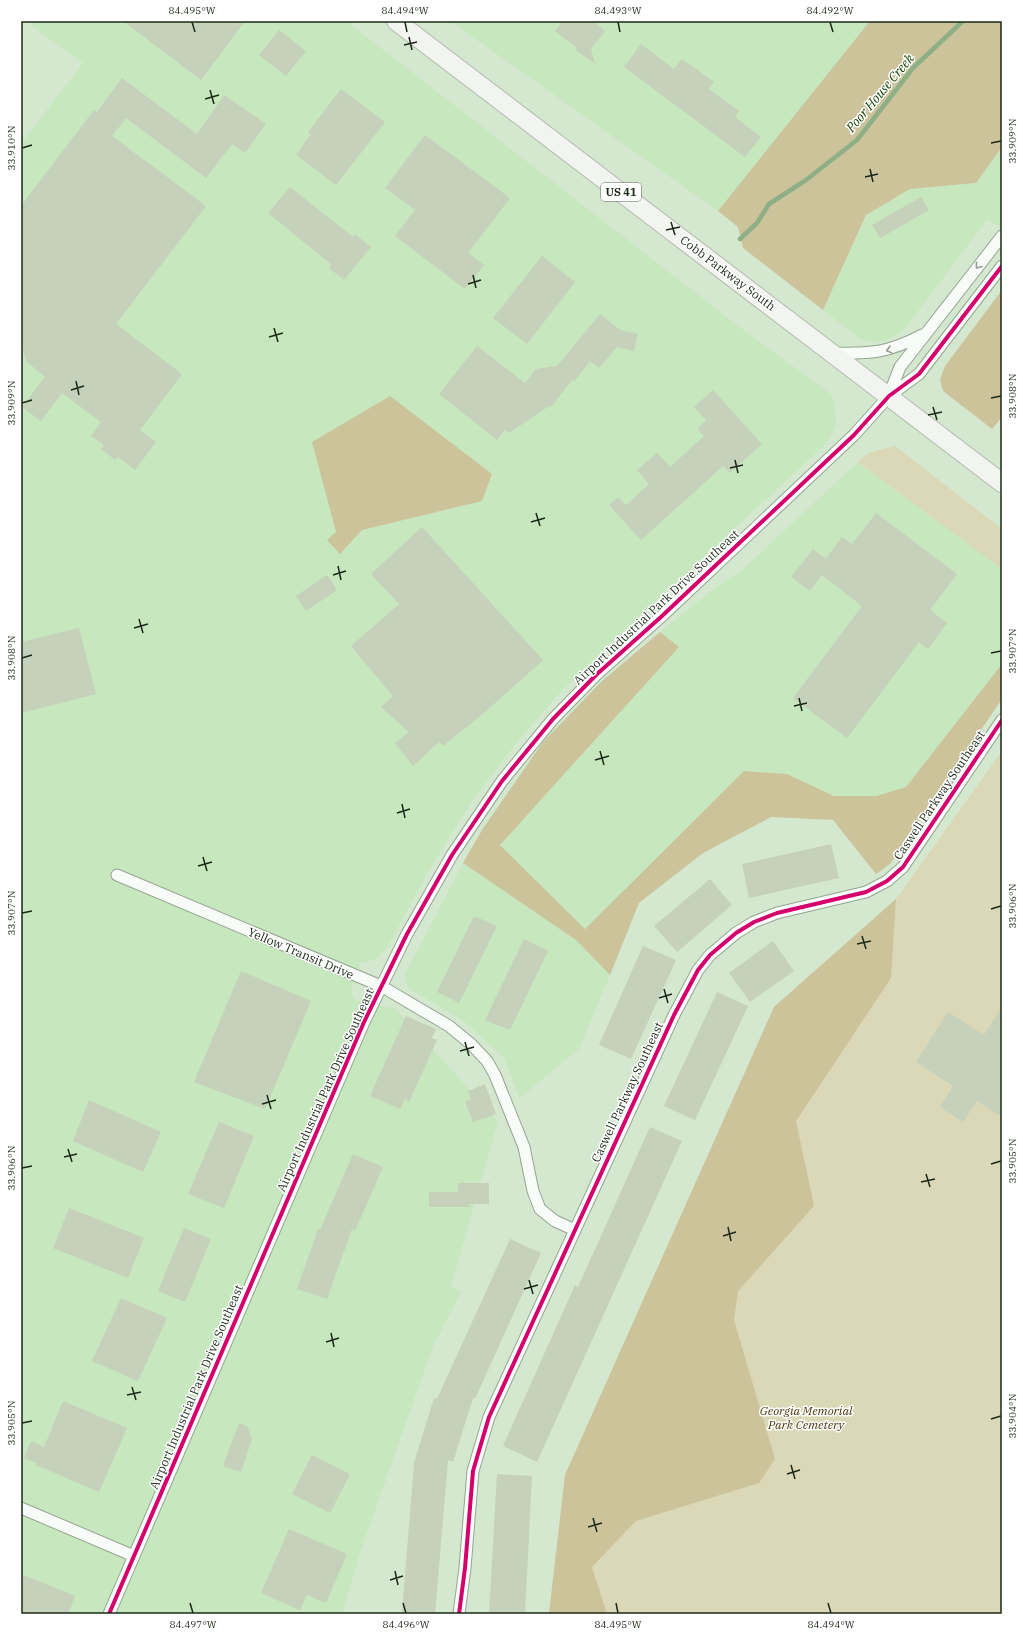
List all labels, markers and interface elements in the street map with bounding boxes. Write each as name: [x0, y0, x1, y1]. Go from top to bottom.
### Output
text: 84.495°W: [168, 4, 216, 17]
text: 84.494°W: [381, 4, 429, 17]
text: 84.493°W: [594, 4, 642, 17]
text: 84.492°W: [806, 4, 854, 17]
water label: Poor House Creek: [842, 50, 918, 136]
text: 33.909°N: [1006, 118, 1019, 164]
text: 33.910°N: [5, 125, 18, 171]
road number: US 41: [601, 183, 641, 201]
street label: Cobb Parkway South: [677, 232, 779, 314]
one-way arrow: [975, 261, 982, 268]
one-way arrow: [886, 345, 893, 354]
text: 33.908°N: [1006, 373, 1019, 419]
text: 33.909°N: [5, 380, 18, 426]
street label: Airport Industrial Park Drive Southeast: [570, 526, 742, 688]
text: 33.907°N: [1006, 628, 1019, 674]
text: 33.908°N: [5, 635, 18, 681]
street label: Caswell Parkway Southeast: [890, 727, 988, 863]
text: 33.906°N: [1006, 883, 1019, 929]
text: 33.907°N: [5, 890, 18, 936]
street label: Yellow Transit Drive: [246, 924, 356, 982]
street label: Airport Industrial Park Drive Southeast: [273, 986, 377, 1194]
street label: Caswell Parkway Southeast: [588, 1020, 666, 1164]
text: 33.905°N: [1006, 1138, 1019, 1184]
text: 33.906°N: [5, 1145, 18, 1191]
street label: Airport Industrial Park Drive Southeast: [146, 1282, 246, 1492]
text: 33.904°N: [1006, 1393, 1019, 1439]
text: 33.905°N: [5, 1400, 18, 1446]
park label: Georgia Memorial Park Cemetery: [760, 1403, 853, 1432]
text: 84.497°W: [169, 1618, 217, 1631]
text: 84.496°W: [382, 1618, 430, 1631]
text: 84.495°W: [594, 1618, 642, 1631]
text: 84.494°W: [807, 1618, 855, 1631]

